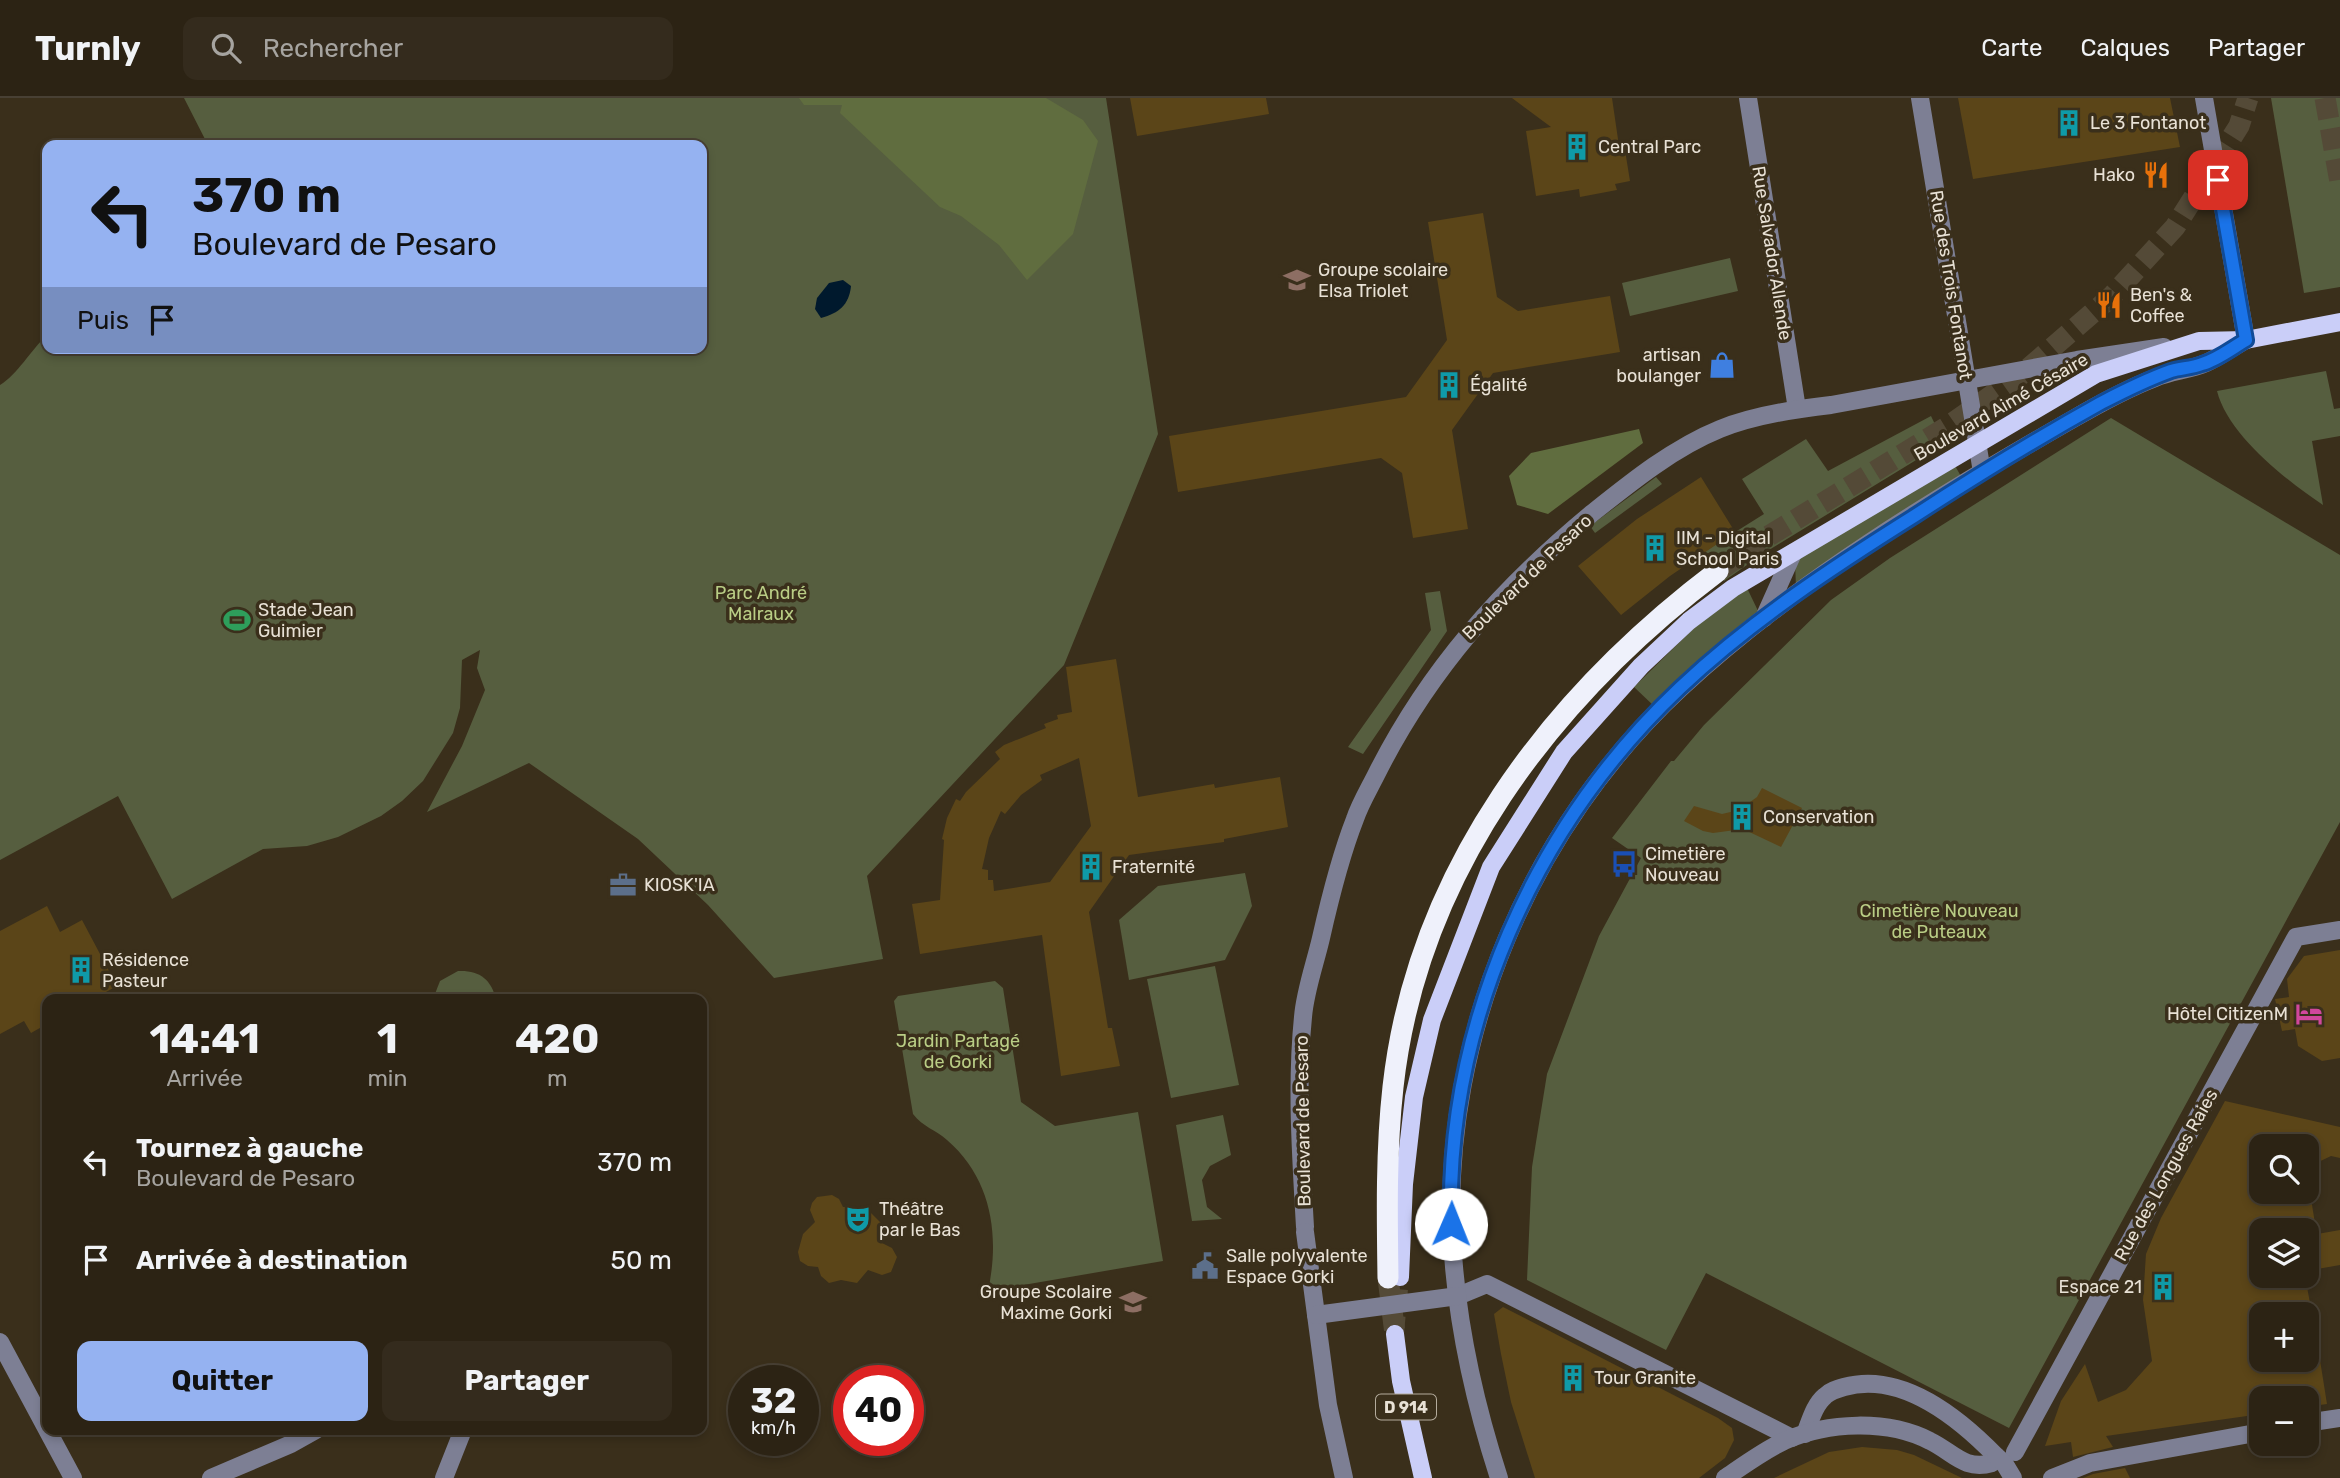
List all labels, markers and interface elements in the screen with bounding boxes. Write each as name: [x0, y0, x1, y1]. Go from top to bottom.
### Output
search box: [183, 17, 673, 80]
text: Turnly: [35, 29, 141, 68]
icon: search: [207, 29, 245, 67]
text: Rechercher: [263, 33, 403, 64]
text: Carte: [1981, 34, 2042, 62]
text: Calques: [2080, 34, 2170, 62]
text: Partager: [2208, 34, 2305, 62]
building icon: Le 3 Fontanot: [2054, 108, 2084, 138]
place label: Le 3 Fontanot: [2090, 112, 2206, 134]
building icon: Central Parc: [1562, 132, 1592, 162]
place label: Central Parc: [1598, 136, 1701, 158]
pin: [2188, 150, 2248, 210]
restaurant icon: Hako: [2141, 160, 2171, 190]
icon: arrive: [2199, 161, 2237, 199]
street label: Rue Salvador Allende: [1747, 164, 1797, 342]
place label: Hako: [2093, 164, 2135, 186]
text: 370 m: [192, 166, 341, 224]
icon: left: [77, 168, 168, 259]
street label: Rue des Trois Fontanot: [1925, 189, 1977, 381]
text: Boulevard de Pesaro: [192, 225, 497, 263]
place label: Groupe scolaire Elsa Triolet: [1318, 259, 1448, 302]
school or university icon: Groupe scolaire Elsa Triolet: [1282, 265, 1312, 295]
place label: Ben's & Coffee: [2130, 284, 2193, 327]
restaurant icon: Ben's & Coffee: [2094, 290, 2124, 320]
icon: arrive: [143, 301, 181, 339]
text: Puis: [77, 305, 129, 336]
place label: artisan boulanger: [1616, 344, 1701, 387]
street label: Boulevard Aimé Césaire: [1910, 348, 2092, 466]
shop icon: artisan boulanger: [1707, 350, 1737, 380]
building icon: Égalité: [1434, 370, 1464, 400]
place label: Égalité: [1470, 374, 1527, 396]
street label: Boulevard de Pesaro: [1458, 510, 1596, 644]
place label: IIM - Digital School Paris: [1676, 527, 1779, 570]
building icon: IIM - Digital School Paris: [1640, 533, 1670, 563]
park label: Parc André Malraux: [715, 582, 807, 625]
place label: Stade Jean Guimier: [258, 599, 354, 642]
sports icon: Stade Jean Guimier: [222, 605, 252, 635]
building icon: Conservation: [1727, 802, 1757, 832]
place label: Conservation: [1763, 806, 1874, 828]
place label: Cimetière Nouveau: [1645, 843, 1726, 886]
bus stop icon: Cimetière Nouveau: [1609, 849, 1639, 879]
building icon: Fraternité: [1076, 852, 1106, 882]
place label: Fraternité: [1112, 856, 1195, 878]
office icon: KIOSK'IA: [608, 870, 638, 900]
place label: KIOSK'IA: [644, 874, 715, 896]
park label: Cimetière Nouveau de Puteaux: [1859, 900, 2019, 943]
place label: Résidence Pasteur: [102, 949, 189, 992]
building icon: Résidence Pasteur: [66, 955, 96, 985]
hotel icon: Hôtel CitizenM: [2294, 999, 2324, 1029]
place label: Hôtel CitizenM: [2167, 1003, 2288, 1025]
text: 14:41: [150, 1014, 260, 1064]
text: 1: [377, 1014, 398, 1064]
text: 420: [515, 1014, 599, 1064]
park label: Jardin Partagé de Gorki: [896, 1030, 1020, 1073]
street label: Boulevard de Pesaro: [1291, 1035, 1315, 1207]
text: Arrivée: [166, 1064, 243, 1092]
text: min: [367, 1064, 407, 1092]
text: m: [547, 1064, 567, 1092]
street label: Rue des Longues Raies: [2110, 1085, 2222, 1265]
text: Tournez à gauche: [136, 1133, 364, 1164]
map controls: [2249, 1134, 2319, 1456]
button: search: [2249, 1134, 2319, 1204]
icon: left: [77, 1143, 115, 1181]
text: 370 m: [597, 1147, 672, 1178]
text: Boulevard de Pesaro: [136, 1164, 355, 1192]
position arrow: [1414, 1187, 1488, 1261]
place label: Théâtre par le Bas: [879, 1198, 961, 1241]
theatre icon: Théâtre par le Bas: [843, 1204, 873, 1234]
button: layers: [2249, 1218, 2319, 1288]
icon: arrive: [77, 1241, 115, 1279]
text: Arrivée à destination: [136, 1245, 408, 1276]
text: 50 m: [611, 1245, 672, 1276]
place label: Salle polyvalente Espace Gorki: [1226, 1245, 1368, 1288]
public building icon: Salle polyvalente Espace Gorki: [1190, 1251, 1220, 1281]
building icon: Espace 21: [2148, 1272, 2178, 1302]
place label: Espace 21: [2059, 1276, 2142, 1298]
place label: Groupe Scolaire Maxime Gorki: [980, 1281, 1112, 1324]
school or university icon: Groupe Scolaire Maxime Gorki: [1118, 1287, 1148, 1317]
button: +: [2249, 1302, 2319, 1372]
button: Quitter: [77, 1341, 368, 1421]
button: Partager: [382, 1341, 672, 1421]
building icon: Tour Granite: [1558, 1363, 1588, 1393]
speed limit sign: 40: [833, 1365, 924, 1456]
place label: Tour Granite: [1594, 1367, 1696, 1389]
text: 32: [751, 1380, 796, 1422]
button: −: [2249, 1386, 2319, 1456]
road number: D 914: [1376, 1394, 1436, 1420]
text: km/h: [751, 1417, 796, 1439]

